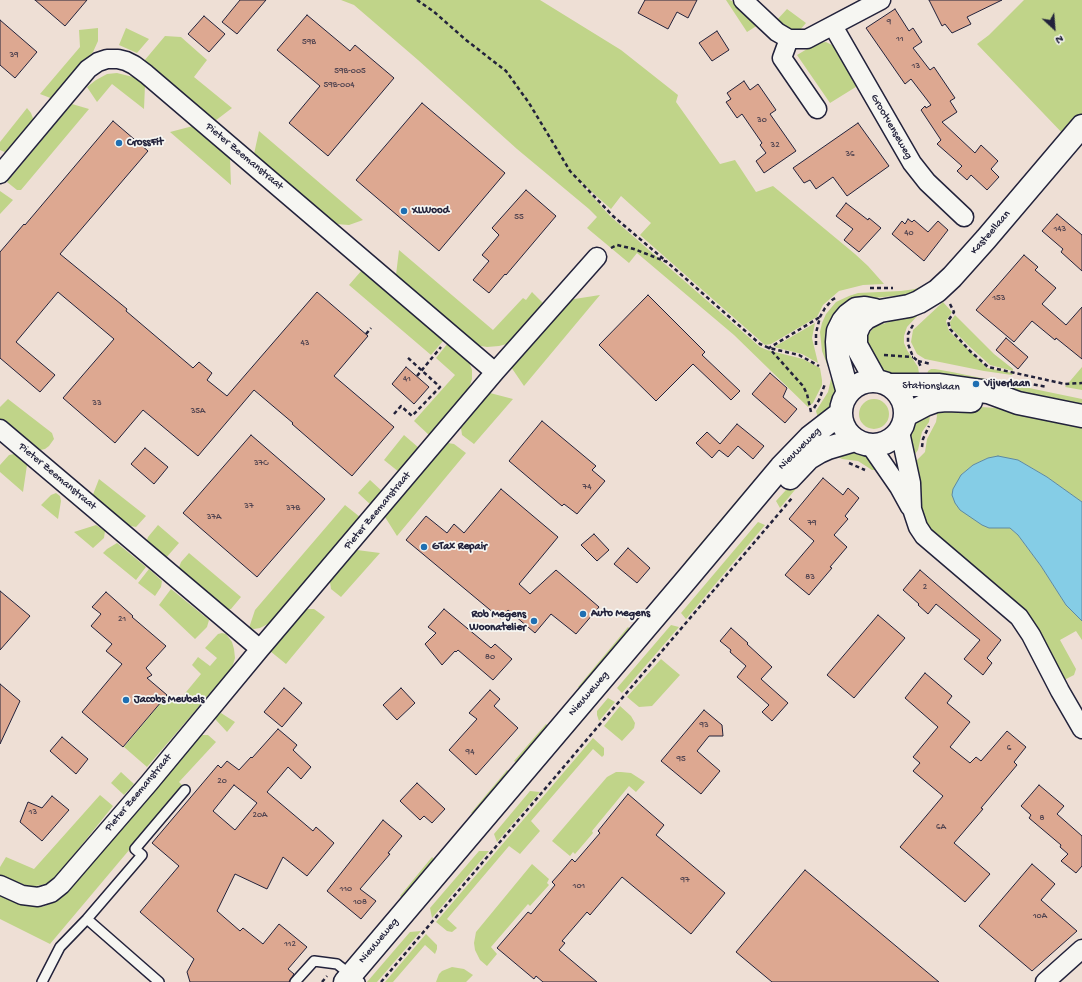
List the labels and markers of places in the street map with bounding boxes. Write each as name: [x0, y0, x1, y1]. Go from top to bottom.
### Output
place label: CrossFit: [127, 136, 163, 150]
marker: CrossFit: [114, 138, 124, 148]
place label: XLWood: [412, 204, 449, 218]
marker: XLWood: [399, 206, 409, 216]
place label: Vijverlaan: [984, 377, 1030, 391]
marker: Vijverlaan: [971, 379, 981, 389]
place label: GTax Repair: [432, 540, 487, 554]
marker: GTax Repair: [419, 542, 429, 552]
place label: Auto Megens: [591, 607, 650, 621]
place label: Rob Megens Woonatelier: [469, 608, 526, 634]
marker: Auto Megens: [578, 609, 588, 619]
marker: Rob Megens Woonatelier: [529, 616, 539, 626]
place label: Jacobs Meubels: [134, 693, 204, 707]
marker: Jacobs Meubels: [121, 695, 131, 705]

